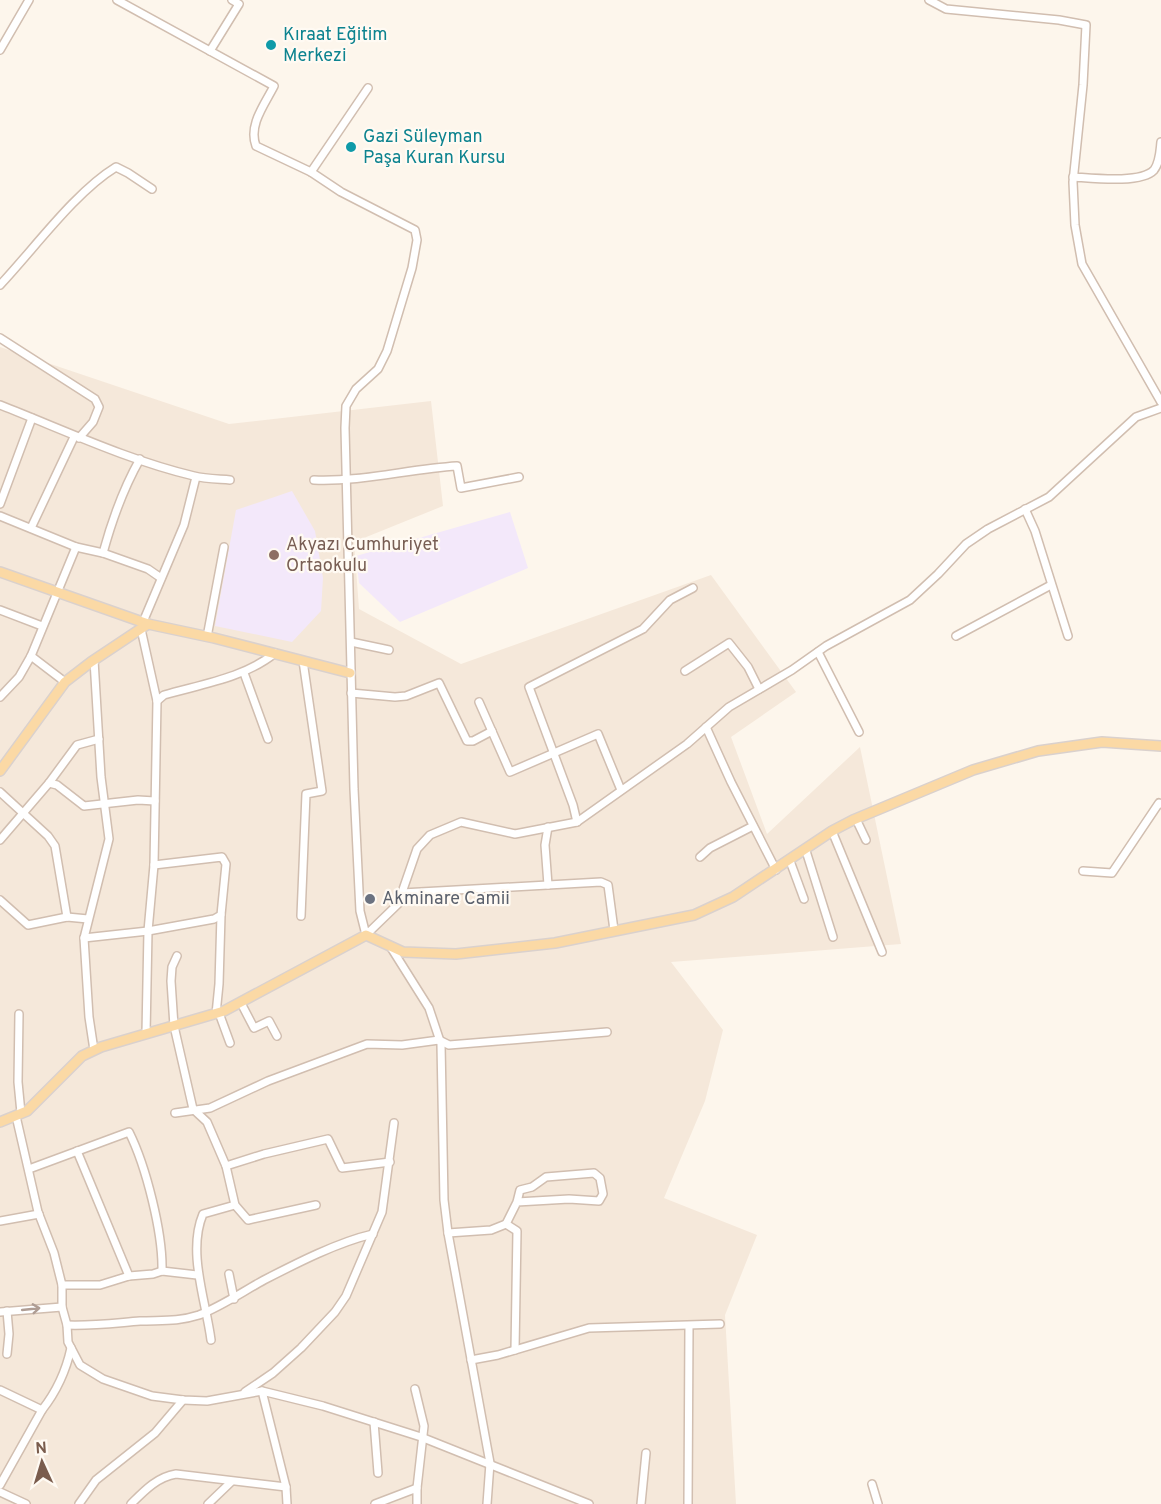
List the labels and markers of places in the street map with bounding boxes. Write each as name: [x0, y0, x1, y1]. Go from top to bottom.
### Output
place label: Kıraat Eğitim Merkezi: [283, 24, 388, 68]
marker: Kıraat Eğitim Merkezi: [264, 38, 278, 52]
place label: Gazi Süleyman Paşa Kuran Kursu: [363, 126, 505, 170]
marker: Gazi Süleyman Paşa Kuran Kursu: [344, 140, 358, 154]
place label: Akyazı Cumhuriyet Ortaokulu: [286, 534, 439, 578]
marker: Akyazı Cumhuriyet Ortaokulu: [267, 548, 281, 562]
place label: Akminare Camii: [382, 888, 510, 911]
marker: Akminare Camii: [363, 892, 377, 906]

